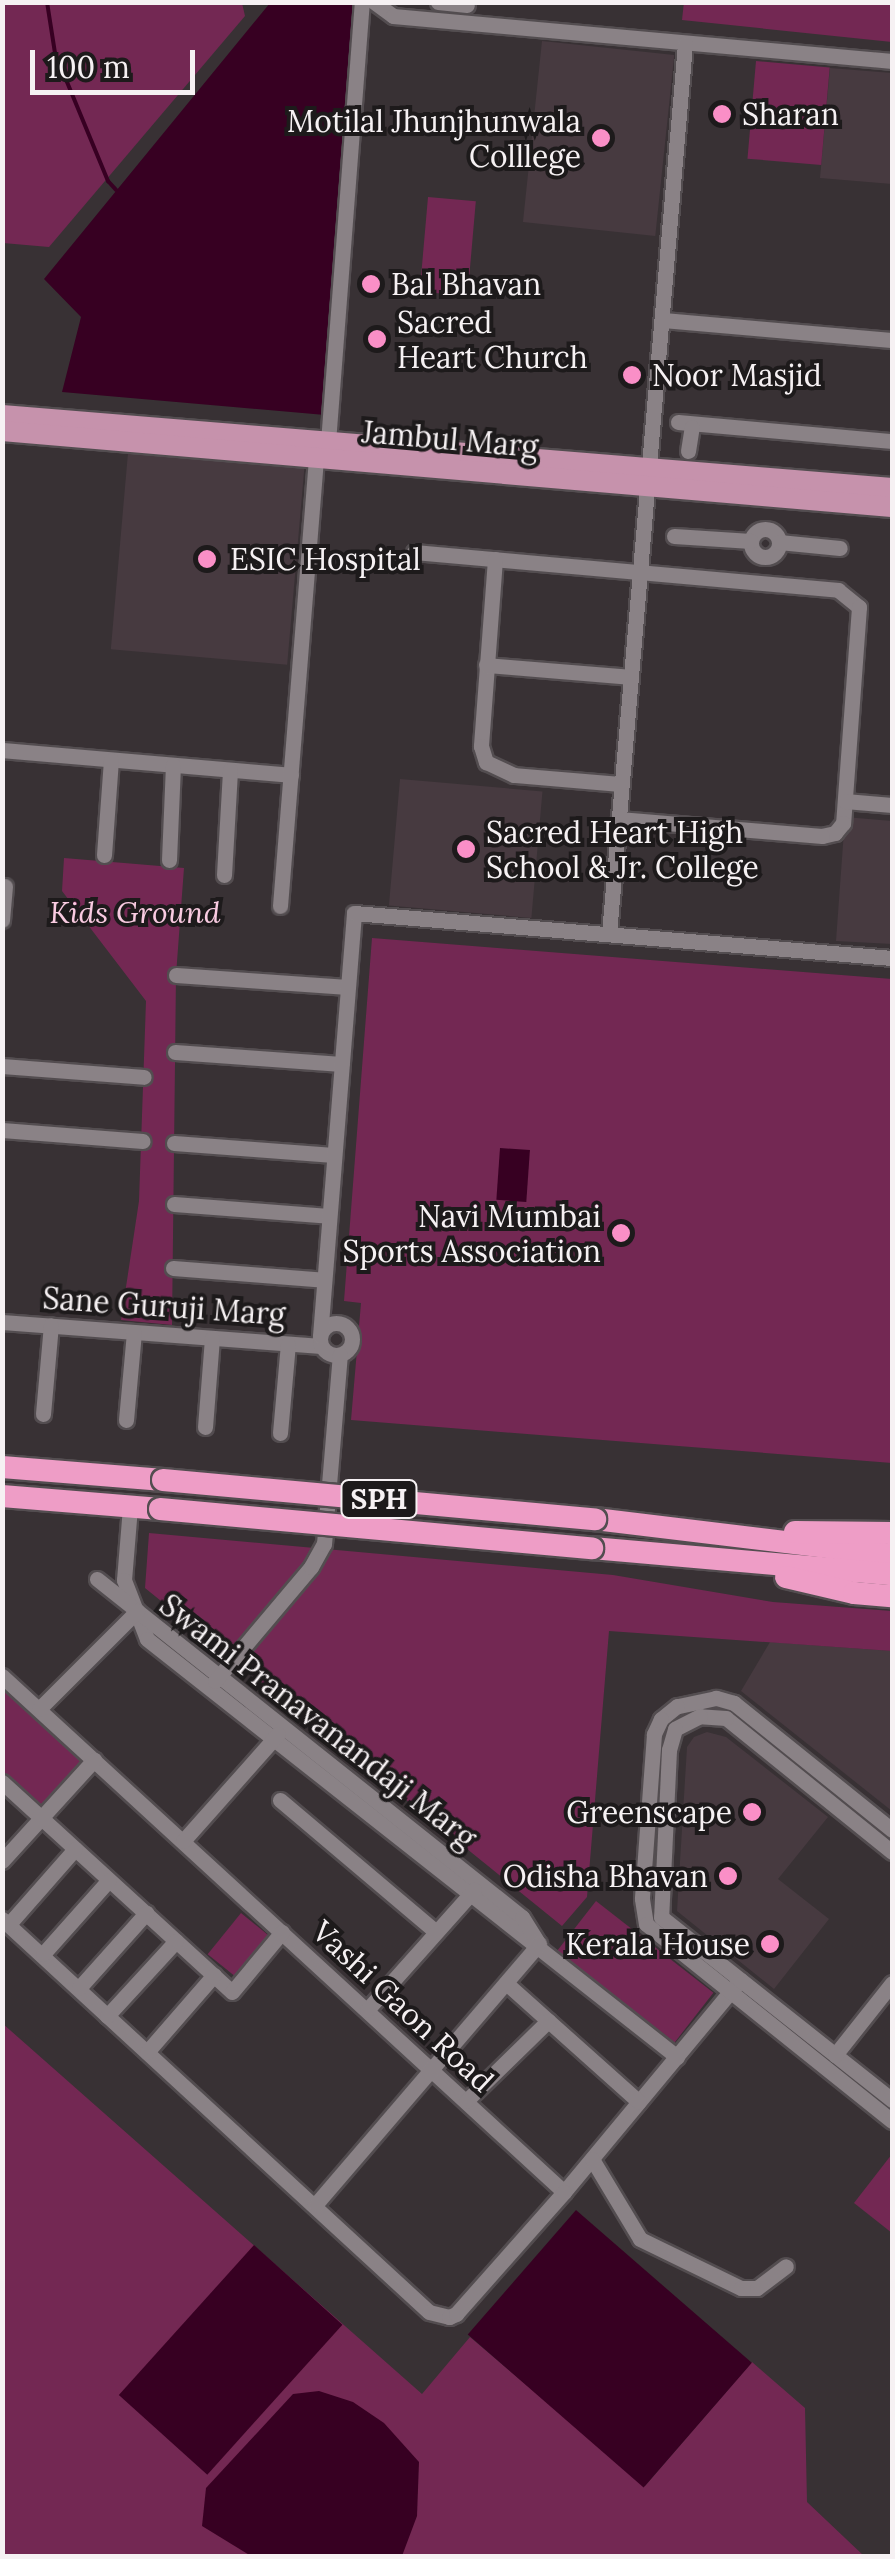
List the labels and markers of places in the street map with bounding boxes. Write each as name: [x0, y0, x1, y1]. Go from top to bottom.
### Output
place label: Sharan: [742, 96, 839, 132]
place label: Motilal Jhunjhunwala Colllege: [287, 103, 581, 174]
marker: Sharan: [711, 103, 733, 125]
marker: Motilal Jhunjhunwala Colllege: [590, 127, 612, 149]
place label: Bal Bhavan: [391, 266, 541, 302]
marker: Bal Bhavan: [360, 273, 382, 295]
place label: Sacred Heart Church: [397, 304, 588, 374]
marker: Sacred Heart Church: [366, 328, 388, 350]
place label: Noor Masjid: [652, 357, 822, 393]
marker: Noor Masjid: [621, 364, 643, 386]
place label: ESIC Hospital: [230, 541, 421, 577]
marker: ESIC Hospital: [194, 546, 220, 572]
place label: Sacred Heart High School & Jr. College: [486, 814, 759, 884]
marker: Sacred Heart High School & Jr. College: [455, 838, 477, 860]
place label: Navi Mumbai Sports Association: [343, 1198, 601, 1268]
marker: Navi Mumbai Sports Association: [610, 1222, 632, 1244]
place label: Greenscape: [566, 1794, 732, 1830]
marker: Greenscape: [741, 1801, 763, 1823]
place label: Odisha Bhavan: [503, 1858, 708, 1894]
marker: Odisha Bhavan: [717, 1865, 739, 1887]
place label: Kerala House: [566, 1926, 750, 1962]
marker: Kerala House: [759, 1933, 781, 1955]

